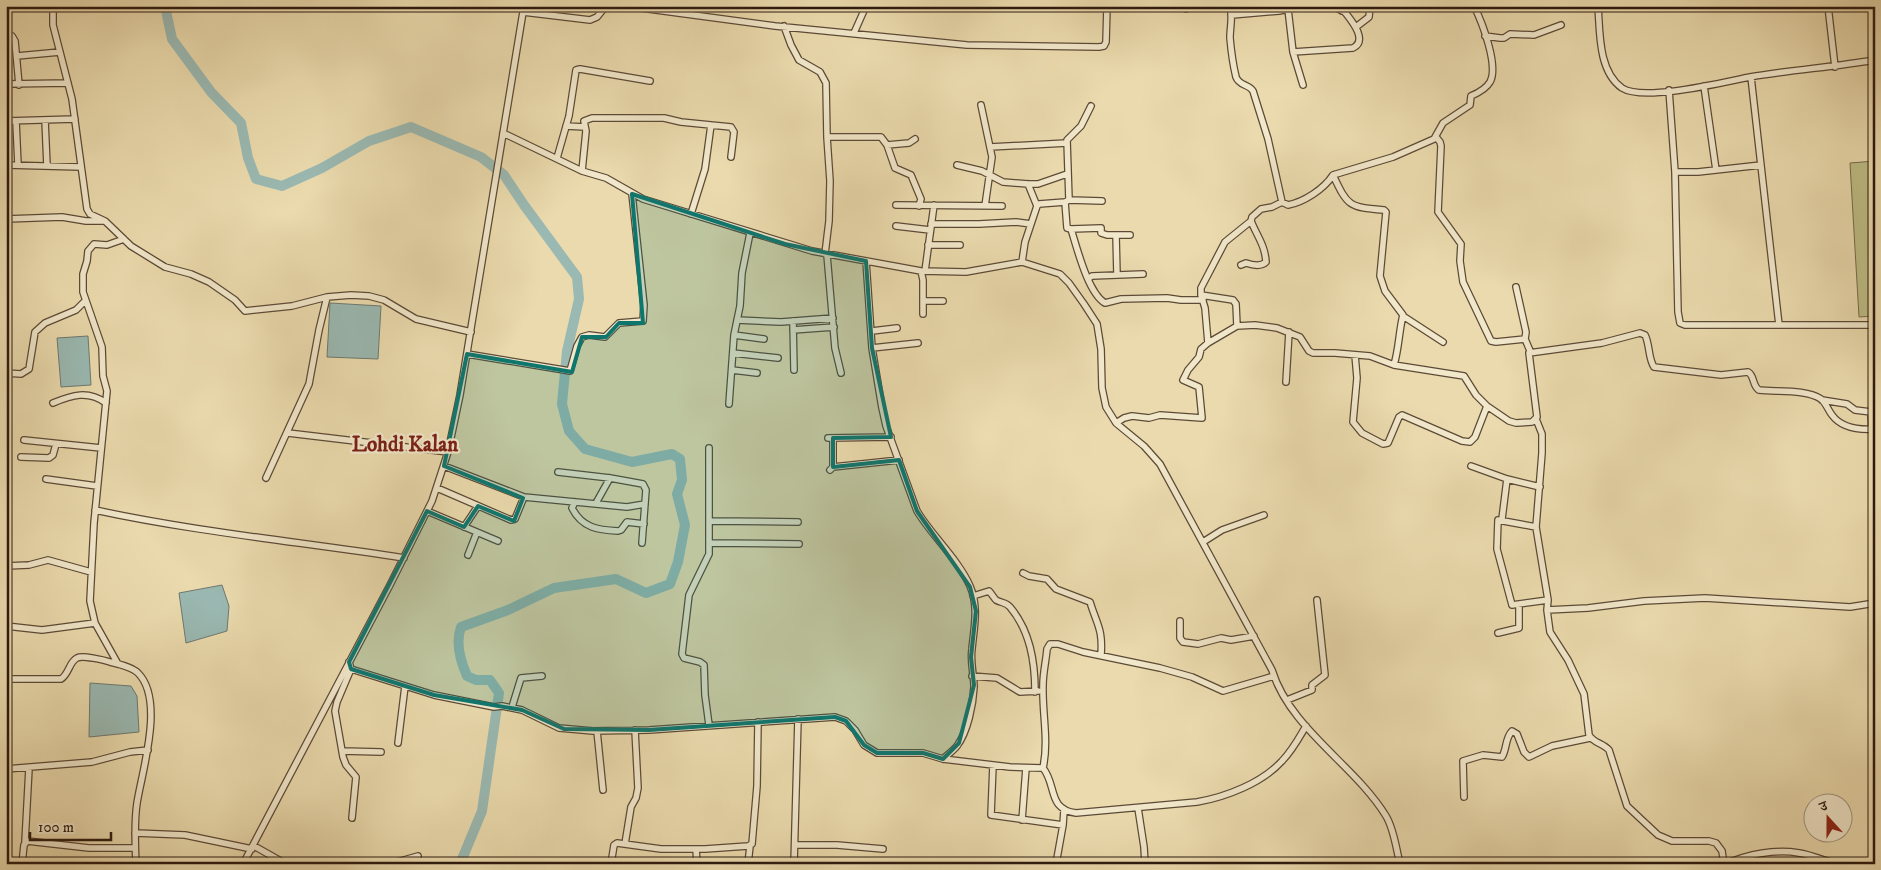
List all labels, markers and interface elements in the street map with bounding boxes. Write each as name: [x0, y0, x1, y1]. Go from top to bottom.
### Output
district label: Lohdi Kalan: [352, 432, 459, 458]
north arrow: [1804, 792, 1854, 842]
text: उ: [1816, 797, 1831, 817]
scale bar: [30, 810, 111, 842]
text: 100 m: [38, 818, 74, 837]

